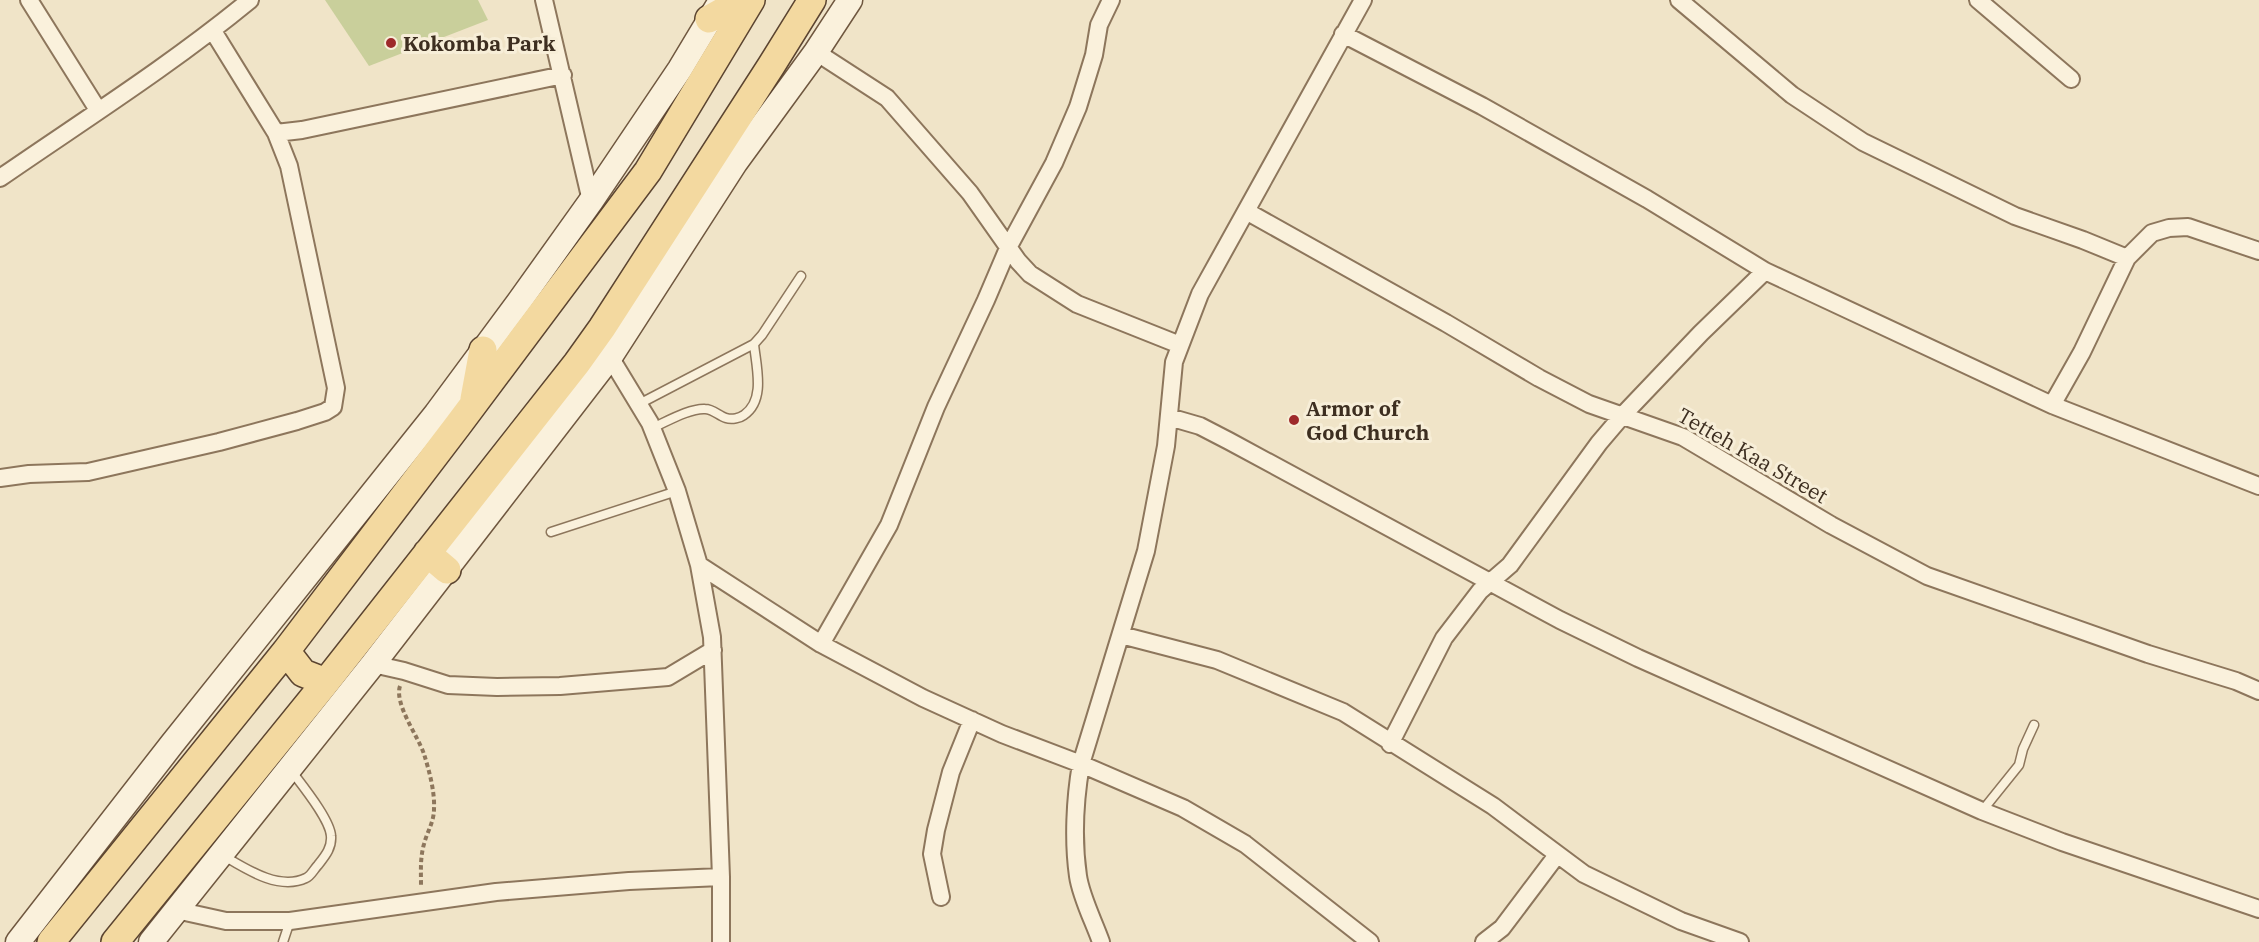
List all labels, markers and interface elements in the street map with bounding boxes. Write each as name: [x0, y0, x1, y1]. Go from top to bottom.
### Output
place label: Kokomba Park: [403, 29, 556, 57]
marker: Kokomba Park: [384, 36, 398, 50]
place label: Armor of God Church: [1306, 394, 1430, 446]
street label: Tetteh Kaa Street: [1673, 401, 1833, 509]
marker: Armor of God Church: [1287, 413, 1301, 427]

